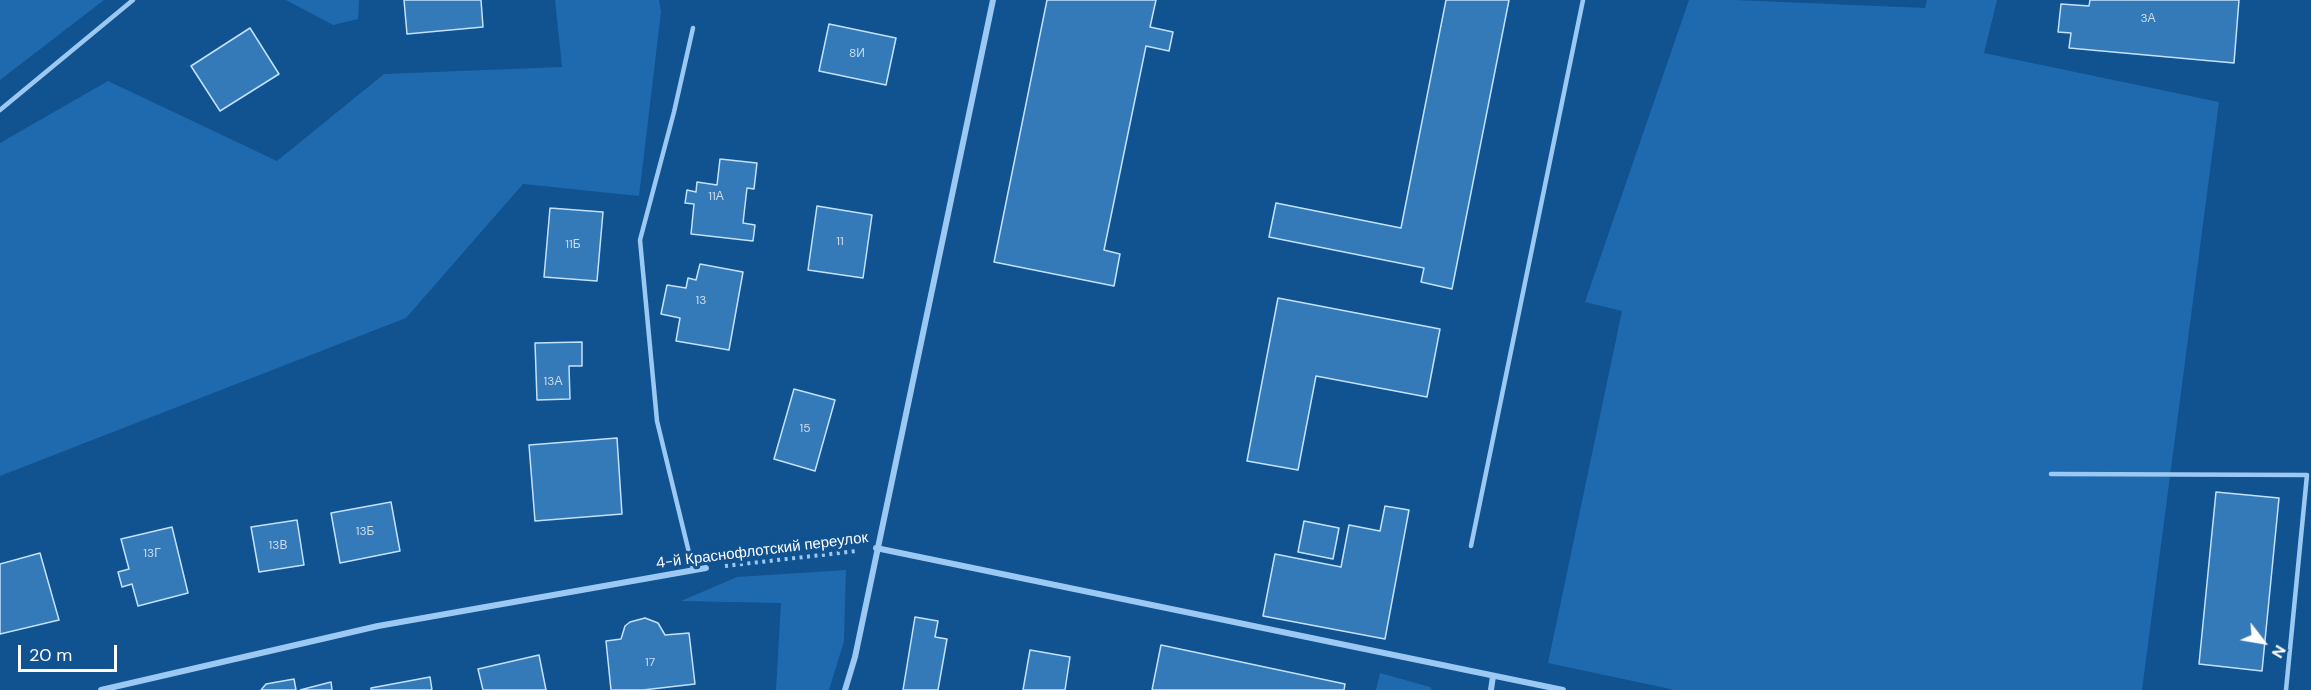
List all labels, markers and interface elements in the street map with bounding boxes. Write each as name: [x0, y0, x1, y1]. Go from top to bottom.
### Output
house number: 3А: [2140, 12, 2156, 26]
house number: 8И: [849, 47, 865, 61]
house number: 11А: [708, 190, 724, 204]
house number: 11: [836, 235, 844, 249]
house number: 11Б: [565, 238, 581, 252]
house number: 13: [696, 294, 706, 308]
house number: 13А: [544, 375, 562, 389]
house number: 15: [799, 422, 811, 436]
house number: 13Б: [356, 525, 374, 539]
street label: 4-й Краснофлотский переулок: [655, 529, 869, 573]
house number: 13В: [269, 539, 287, 553]
house number: 13Г: [143, 547, 161, 561]
north arrow: [2233, 612, 2293, 672]
scale bar: [21, 633, 120, 671]
text: N: [2267, 641, 2291, 662]
text: 20 m: [29, 643, 72, 667]
house number: 17: [645, 656, 655, 670]

